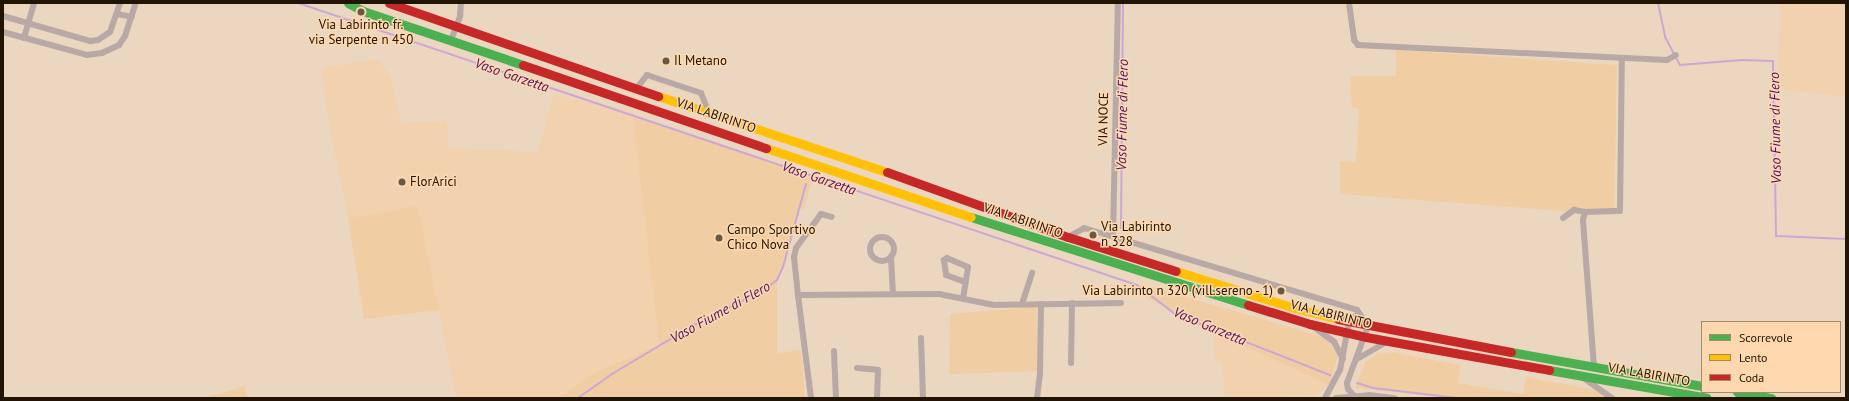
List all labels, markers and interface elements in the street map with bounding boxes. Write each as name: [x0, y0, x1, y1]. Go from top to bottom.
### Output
marker: Via Labirinto fr. via Serpente n 450: [356, 7, 366, 17]
place label: Via Labirinto fr. via Serpente n 450: [309, 18, 413, 49]
place label: Il Metano: [674, 53, 727, 69]
water label: Vaso Garzetta: [473, 54, 551, 96]
marker: Il Metano: [661, 56, 671, 66]
water label: Vaso Fiume di Flero: [1113, 59, 1131, 171]
water label: Vaso Fiume di Flero: [1766, 72, 1784, 184]
street label: VIA NOCE: [1096, 92, 1112, 146]
street label: VIA LABIRINTO: [674, 95, 758, 137]
water label: Vaso Garzetta: [780, 157, 858, 199]
place label: FlorArici: [410, 174, 457, 190]
marker: FlorArici: [397, 177, 407, 187]
street label: VIA LABIRINTO: [981, 200, 1065, 242]
place label: Via Labirinto n 328: [1101, 220, 1171, 251]
place label: Campo Sportivo Chico Nova: [727, 223, 815, 254]
marker: Via Labirinto n 328: [1088, 230, 1098, 240]
marker: Campo Sportivo Chico Nova: [714, 233, 724, 243]
water label: Vaso Fiume di Flero: [667, 278, 773, 346]
place label: Via Labirinto n 320 (vill.sereno - 1): [1080, 283, 1273, 299]
marker: Via Labirinto n 320 (vill.sereno - 1): [1276, 286, 1286, 296]
street label: VIA LABIRINTO: [1288, 297, 1374, 333]
water label: Vaso Garzetta: [1171, 303, 1249, 349]
legend: [1701, 321, 1841, 393]
text: Scorrevole: [1739, 330, 1793, 345]
text: Lento: [1739, 350, 1768, 365]
street label: VIA LABIRINTO: [1606, 360, 1692, 390]
text: Coda: [1739, 370, 1764, 385]

